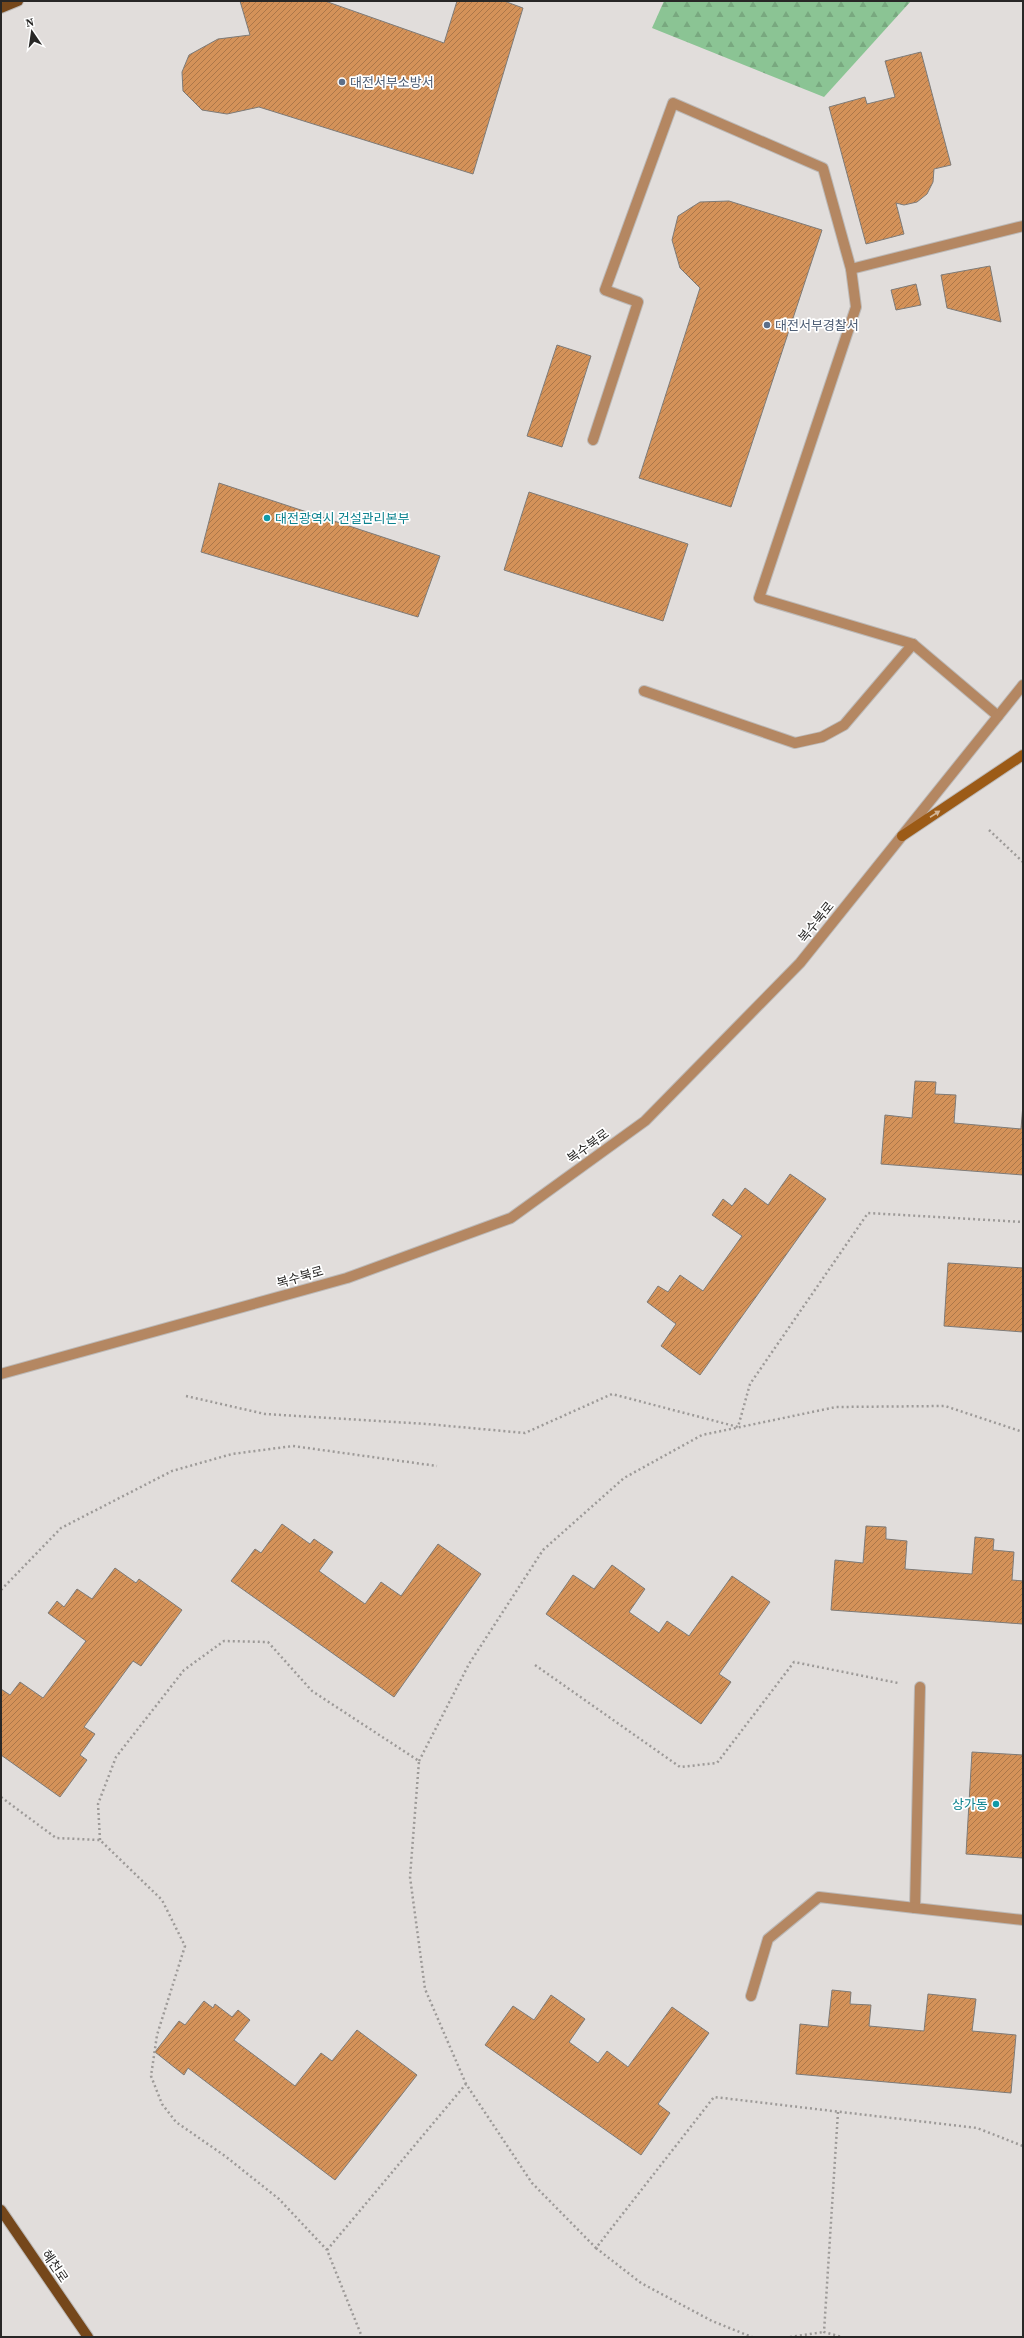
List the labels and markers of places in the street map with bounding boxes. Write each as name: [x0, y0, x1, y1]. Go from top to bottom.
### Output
place label: 대전서부소방서: [350, 74, 434, 91]
marker: 대전서부소방서: [337, 77, 347, 87]
place label: 대전서부경찰서: [775, 317, 859, 334]
marker: 대전서부경찰서: [762, 320, 772, 330]
place label: 대전광역시 건설관리본부: [275, 510, 410, 527]
marker: 대전광역시 건설관리본부: [262, 513, 272, 523]
place label: 상가동: [952, 1796, 988, 1813]
marker: 상가동: [991, 1799, 1001, 1809]

